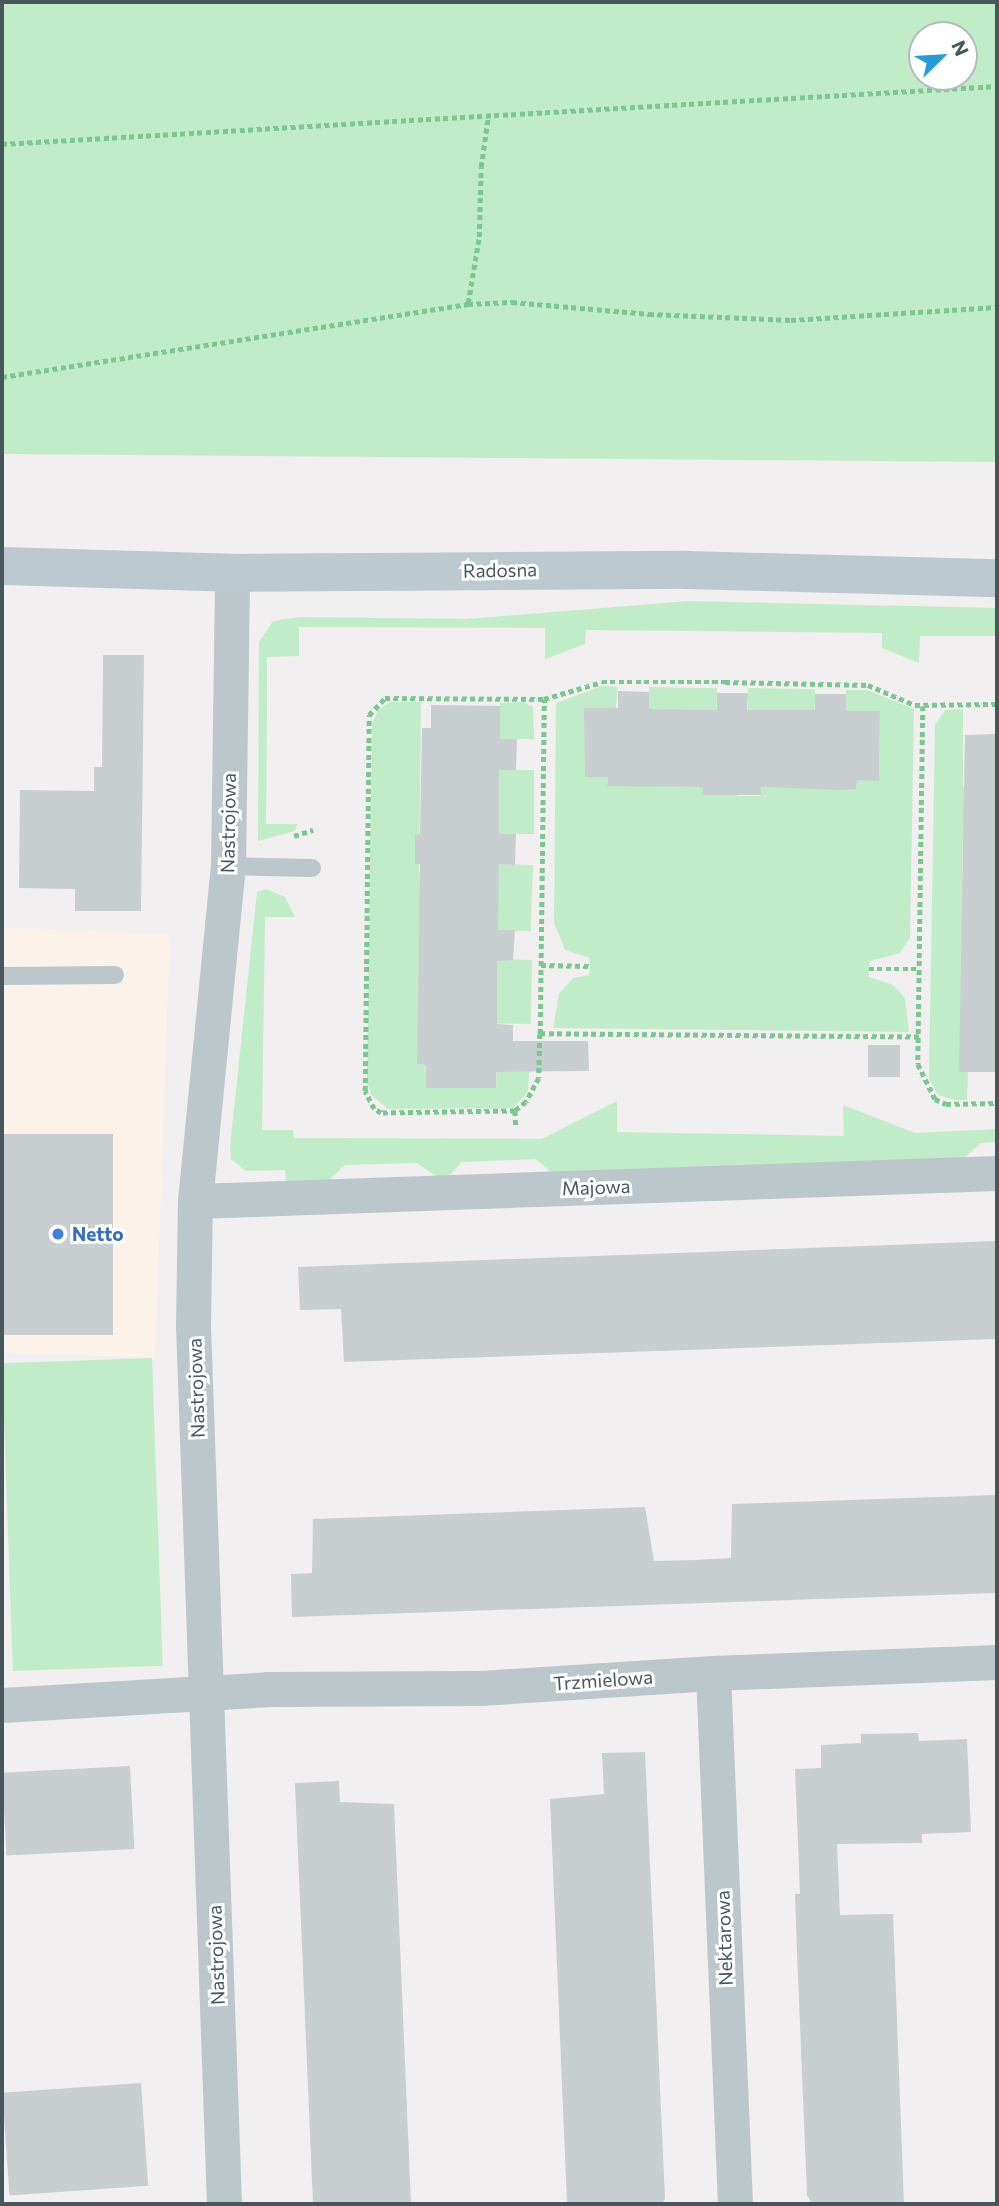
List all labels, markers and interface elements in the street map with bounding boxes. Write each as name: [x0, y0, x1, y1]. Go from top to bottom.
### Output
north arrow: [908, 21, 978, 91]
text: N: [947, 37, 974, 59]
street label: Radosna: [463, 558, 537, 582]
street label: Nastrojowa: [216, 773, 240, 873]
street label: Majowa: [561, 1174, 631, 1200]
place label: Netto: [72, 1223, 124, 1245]
marker: Netto: [50, 1226, 66, 1242]
street label: Nastrojowa: [183, 1338, 209, 1438]
street label: Trzmielowa: [552, 1665, 654, 1695]
street label: Nektarowa: [711, 1890, 737, 1986]
street label: Nastrojowa: [203, 1905, 229, 2005]

